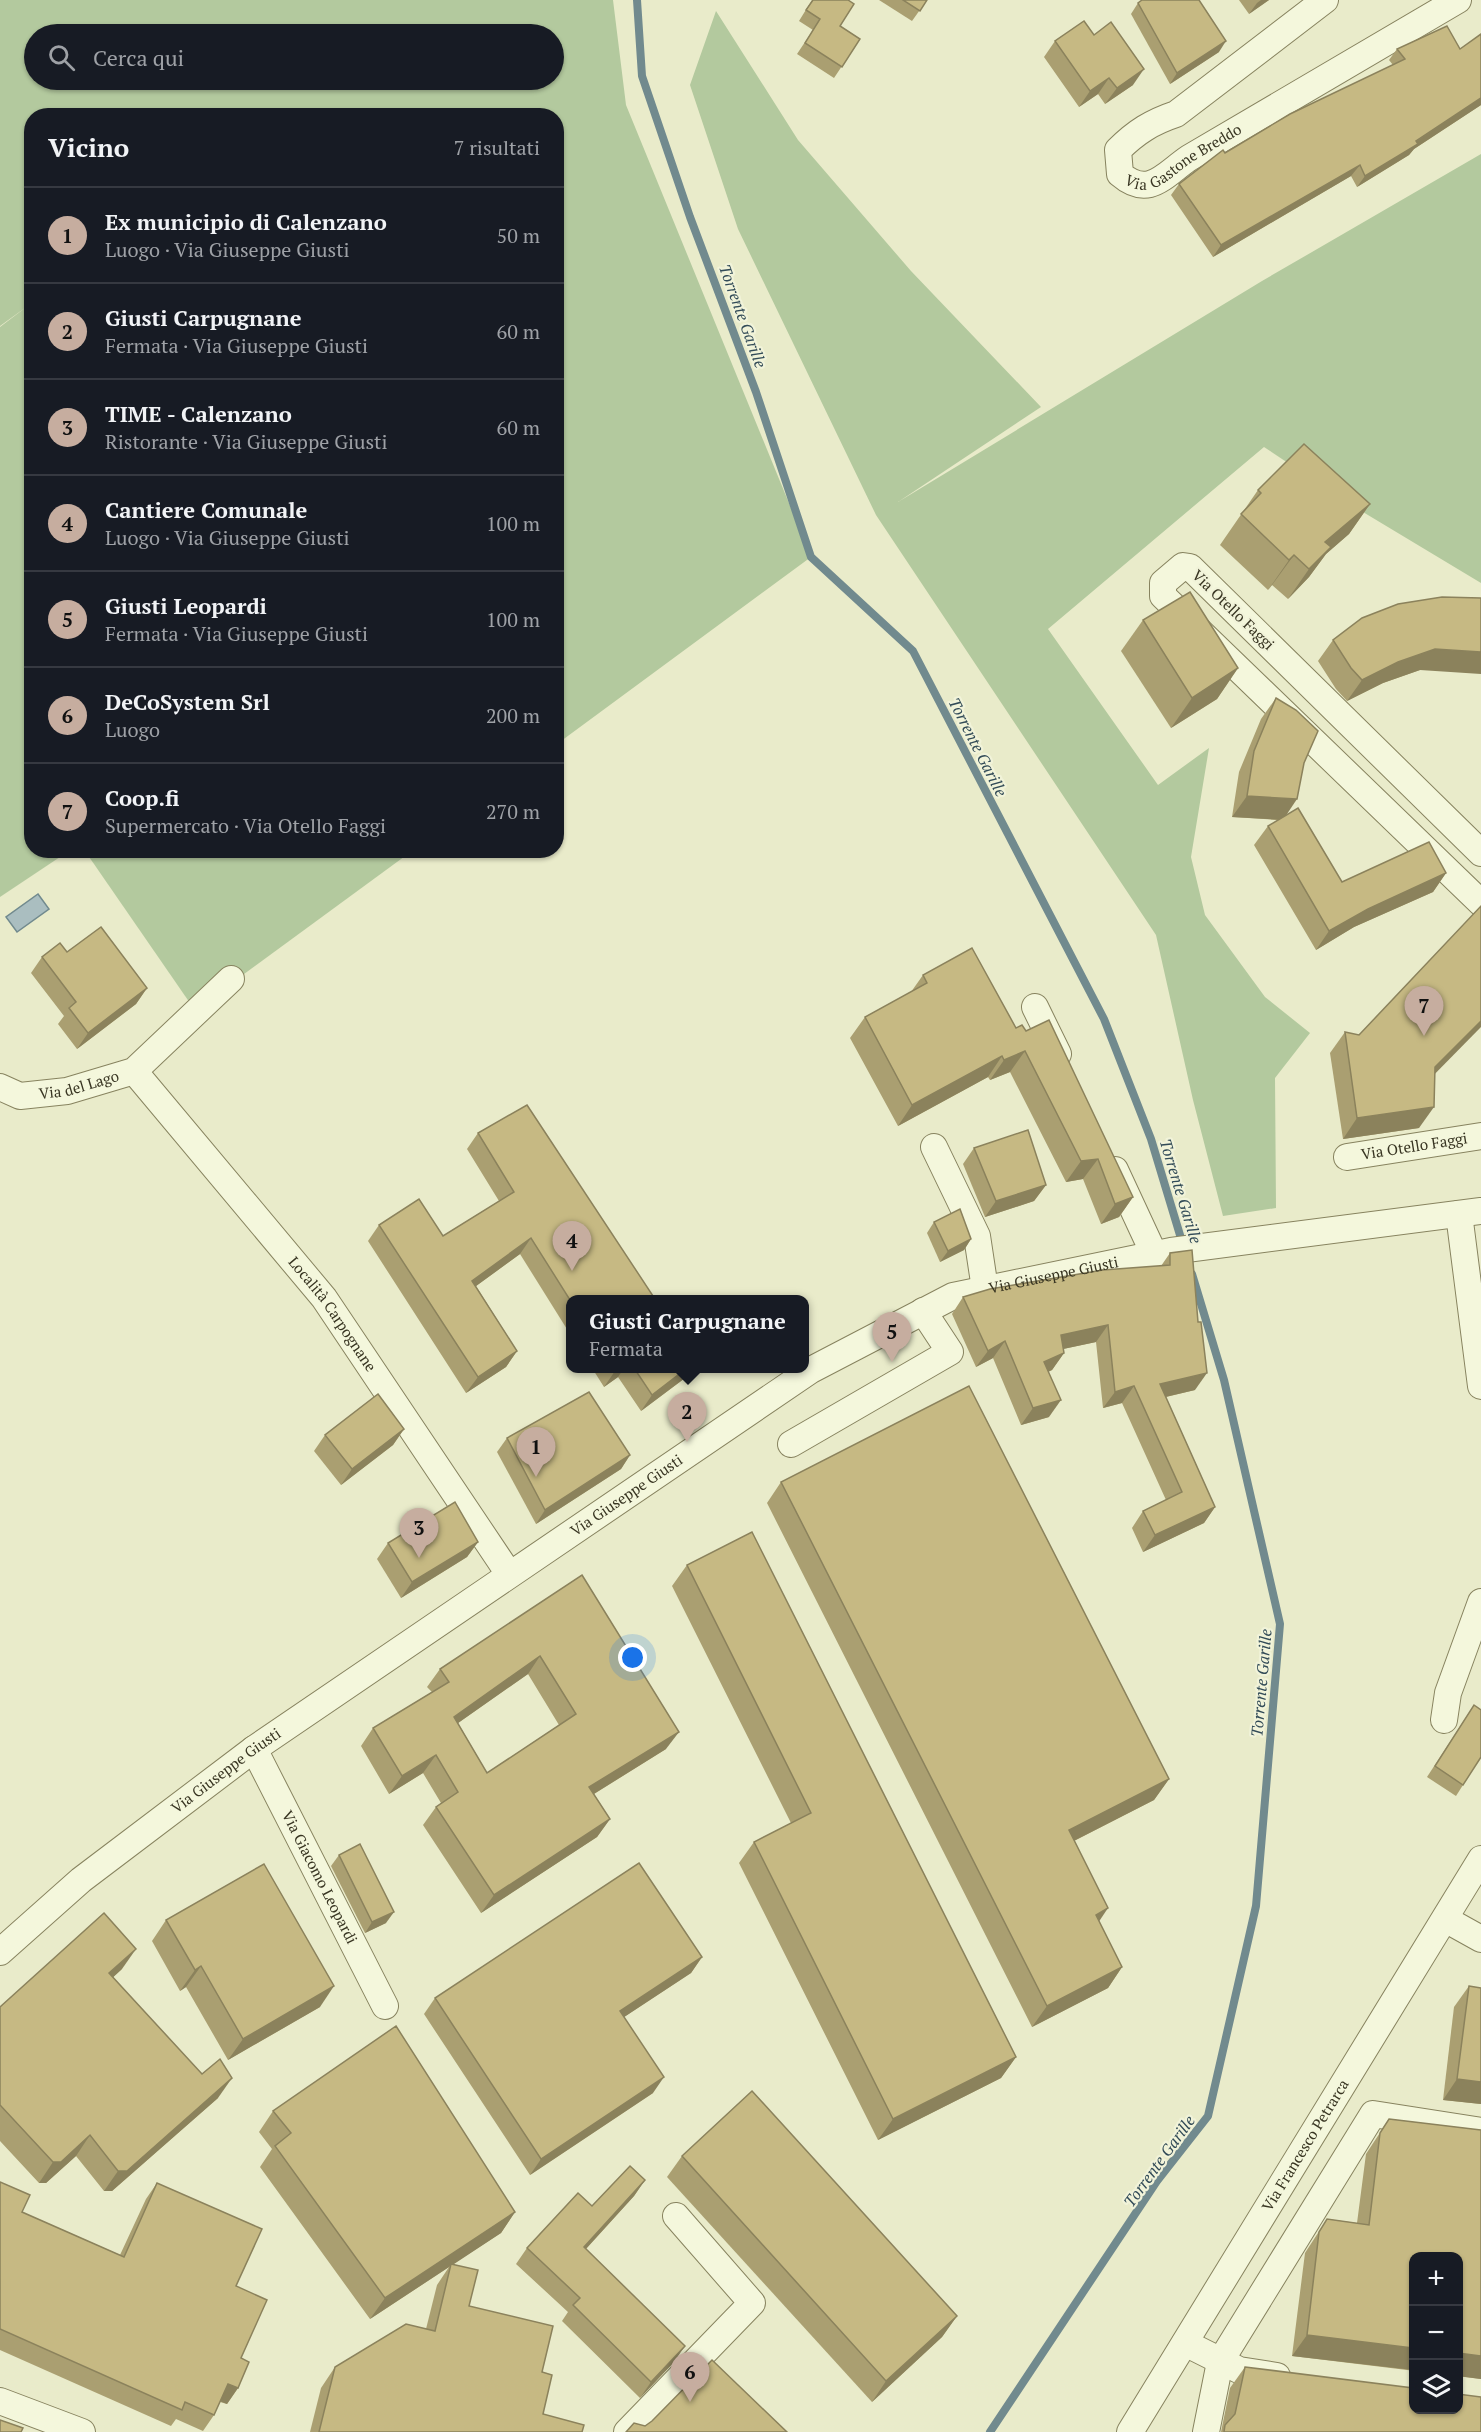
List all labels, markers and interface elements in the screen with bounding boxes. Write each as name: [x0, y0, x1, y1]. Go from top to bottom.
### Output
search box: [24, 24, 564, 90]
icon: search: [45, 41, 78, 74]
text: Cerca qui: [93, 43, 184, 72]
street label: Via Gastone Breddo: [1122, 118, 1245, 194]
text: Vicino: [48, 130, 129, 164]
text: 7 risultati: [454, 134, 540, 161]
text: Ex municipio di Calenzano: [105, 207, 387, 236]
text: 1: [62, 222, 73, 249]
text: 50 m: [497, 222, 540, 249]
text: Luogo · Via Giuseppe Giusti: [105, 236, 350, 263]
water label: Torrente Garille: [714, 261, 772, 371]
text: Giusti Carpugnane: [105, 303, 302, 332]
text: 2: [62, 318, 73, 345]
text: 60 m: [497, 318, 540, 345]
text: Fermata · Via Giuseppe Giusti: [105, 332, 368, 359]
text: TIME - Calenzano: [105, 399, 292, 428]
text: 3: [62, 414, 73, 441]
text: 60 m: [497, 414, 540, 441]
text: Ristorante · Via Giuseppe Giusti: [105, 428, 388, 455]
text: Cantiere Comunale: [105, 495, 307, 524]
text: 4: [62, 510, 73, 537]
text: 100 m: [486, 510, 540, 537]
text: Luogo · Via Giuseppe Giusti: [105, 524, 350, 551]
street label: Via Otello Faggi: [1188, 565, 1279, 654]
text: Giusti Leopardi: [105, 591, 267, 620]
text: 5: [62, 606, 73, 633]
text: 100 m: [486, 606, 540, 633]
text: Fermata · Via Giuseppe Giusti: [105, 620, 368, 647]
text: DeCoSystem Srl: [105, 687, 270, 716]
water label: Torrente Garille: [944, 694, 1012, 800]
text: 6: [62, 702, 73, 729]
text: 200 m: [486, 702, 540, 729]
text: Luogo: [105, 716, 160, 743]
text: Coop.fi: [105, 783, 179, 812]
text: 7: [62, 798, 73, 825]
text: 270 m: [486, 798, 540, 825]
text: Supermercato · Via Otello Faggi: [105, 812, 386, 839]
pin: 7: [1404, 986, 1444, 1036]
street label: Via del Lago: [38, 1065, 121, 1103]
street label: Via Otello Faggi: [1359, 1127, 1469, 1164]
water label: Torrente Garille: [1155, 1136, 1207, 1246]
pin: 4: [552, 1222, 592, 1271]
street label: Via Giuseppe Giusti: [987, 1251, 1120, 1297]
street label: Località Carpognane: [284, 1252, 381, 1375]
popup: [566, 1295, 809, 1373]
text: Giusti Carpugnane: [589, 1306, 786, 1335]
pin: 5: [872, 1312, 912, 1362]
text: Fermata: [589, 1335, 663, 1362]
pin: 2: [668, 1392, 706, 1442]
pin: 1: [516, 1428, 556, 1477]
street label: Via Giuseppe Giusti: [566, 1449, 686, 1540]
pin: 3: [400, 1508, 438, 1558]
water label: Torrente Garille: [1245, 1628, 1277, 1738]
your location: [618, 1643, 647, 1672]
street label: Via Giuseppe Giusti: [167, 1723, 284, 1817]
street label: Via Giacomo Leopardi: [278, 1807, 363, 1947]
street label: Via Francesco Petrarca: [1257, 2075, 1353, 2215]
water label: Torrente Garille: [1118, 2111, 1200, 2211]
map controls: [1409, 2252, 1463, 2414]
button: +: [1409, 2252, 1463, 2306]
button: −: [1409, 2306, 1463, 2360]
pin: 6: [670, 2352, 710, 2402]
button: layers: [1409, 2360, 1463, 2414]

